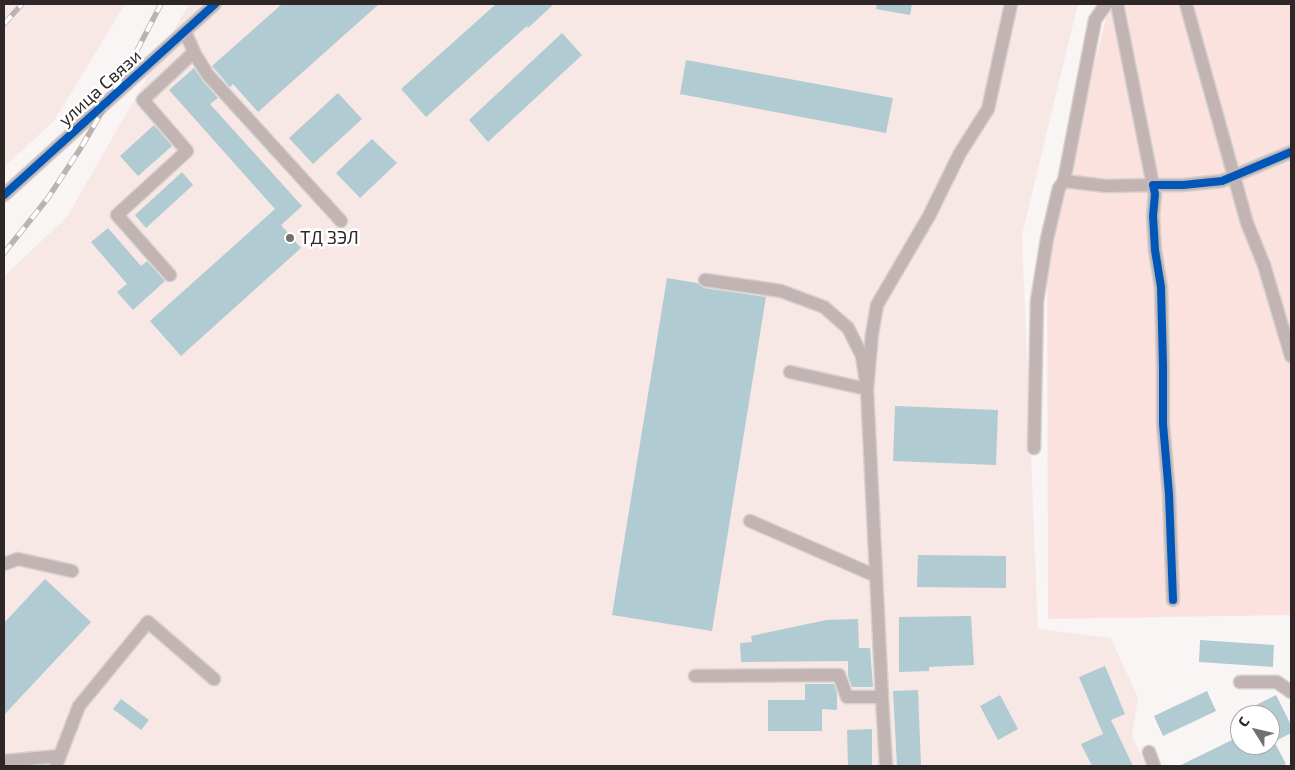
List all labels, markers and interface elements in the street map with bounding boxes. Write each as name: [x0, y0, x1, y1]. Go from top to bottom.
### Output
street label: улица Связи: [54, 45, 146, 131]
place label: ТД ЗЭЛ: [300, 227, 359, 249]
marker: ТД ЗЭЛ: [284, 232, 296, 244]
north arrow: [1230, 705, 1280, 755]
text: С: [1234, 713, 1253, 730]

